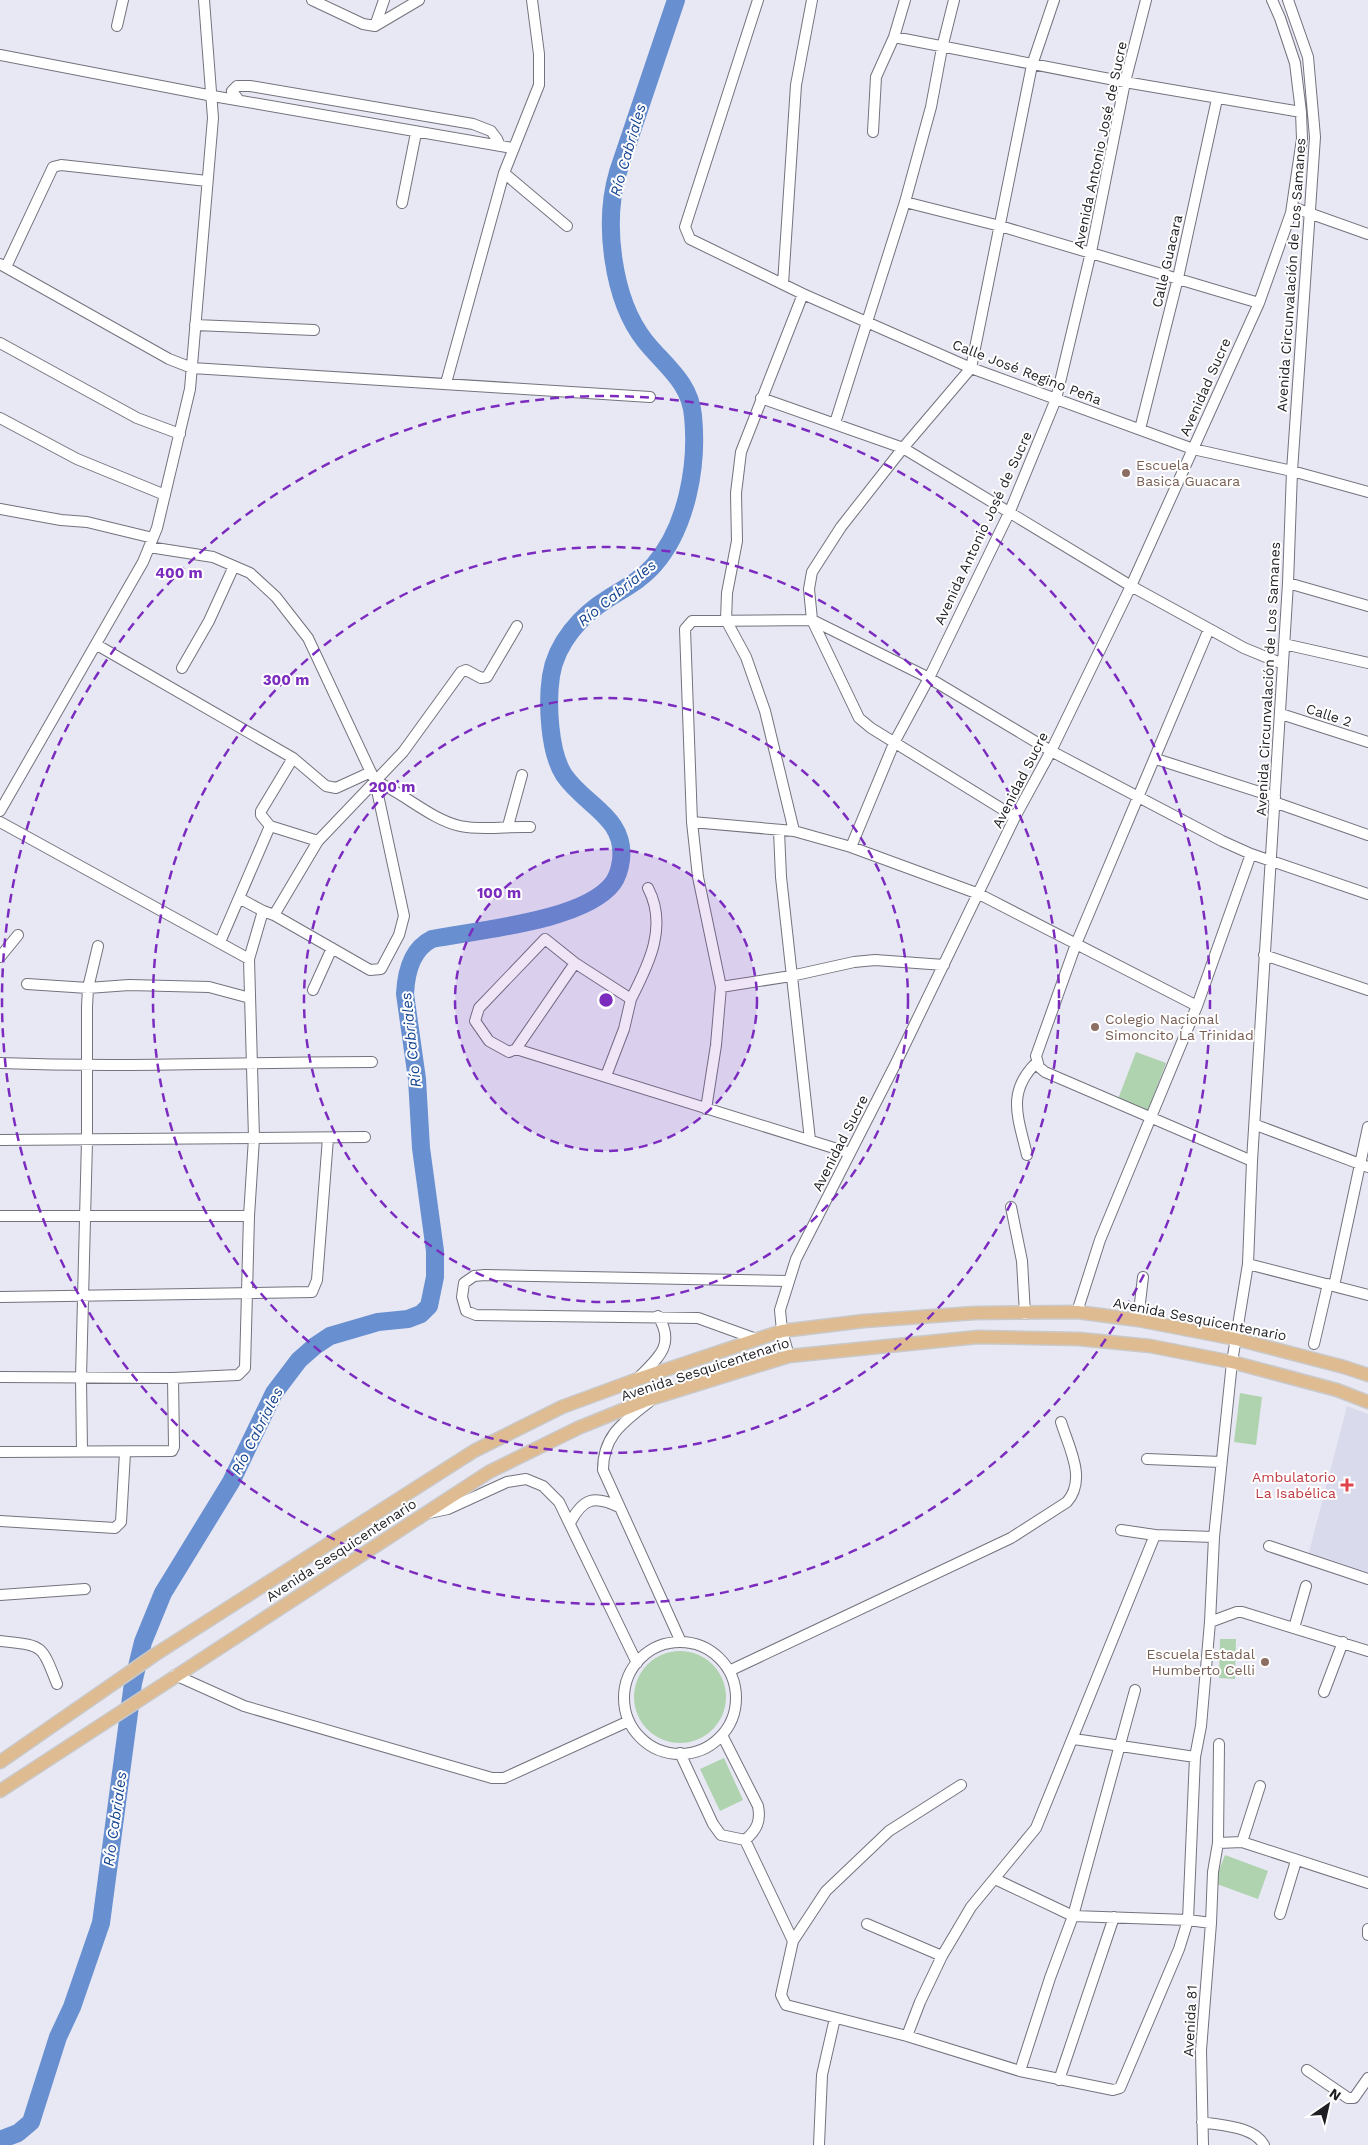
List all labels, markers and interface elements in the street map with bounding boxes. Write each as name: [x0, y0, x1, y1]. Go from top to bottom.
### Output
street label: Avenida Antonio José de Sucre: [1070, 40, 1130, 250]
water label: Río Cabriales: [606, 101, 650, 198]
street label: Avenida Circunvalación de Los Samanes: [1273, 137, 1309, 413]
street label: Calle Guacara: [1149, 213, 1185, 309]
street label: Avenidad Sucre: [1176, 335, 1234, 439]
street label: Calle José Regino Peña: [950, 336, 1104, 408]
street label: Avenida Antonio José de Sucre: [931, 429, 1035, 627]
place label: Escuela Basica Guacara: [1136, 457, 1240, 489]
marker: Escuela Basica Guacara: [1120, 467, 1132, 479]
street label: Avenida Circunvalación de Los Samanes: [1253, 541, 1283, 817]
water label: Río Cabriales: [574, 556, 660, 630]
text: 400 m: [155, 564, 203, 582]
text: 300 m: [263, 671, 309, 689]
street label: Calle 2: [1304, 700, 1354, 730]
street label: Avenidad Sucre: [989, 729, 1051, 831]
text: 200 m: [369, 778, 415, 796]
text: 100 m: [477, 884, 521, 902]
water label: Río Cabriales: [397, 991, 425, 1088]
centre of rings: [597, 991, 615, 1009]
place label: Colegio Nacional Simoncito La Trinidad: [1105, 1011, 1254, 1043]
marker: Colegio Nacional Simoncito La Trinidad: [1089, 1021, 1101, 1033]
street label: Avenidad Sucre: [809, 1092, 871, 1194]
street label: Avenida Sesquicentenario: [1112, 1294, 1288, 1344]
street label: Avenida Sesquicentenario: [619, 1334, 791, 1404]
water label: Río Cabriales: [227, 1384, 287, 1478]
place label: Ambulatorio La Isabélica: [1252, 1469, 1336, 1501]
marker: Ambulatorio La Isabélica: [1340, 1478, 1354, 1492]
street label: Avenida Sesquicentenario: [263, 1495, 419, 1605]
place label: Escuela Estadal Humberto Celli: [1146, 1646, 1256, 1678]
marker: Escuela Estadal Humberto Celli: [1259, 1656, 1271, 1668]
water label: Río Cabriales: [99, 1770, 131, 1867]
street label: Avenida 81: [1180, 1985, 1200, 2057]
north arrow: [1303, 2080, 1353, 2130]
text: N: [1326, 2085, 1344, 2104]

